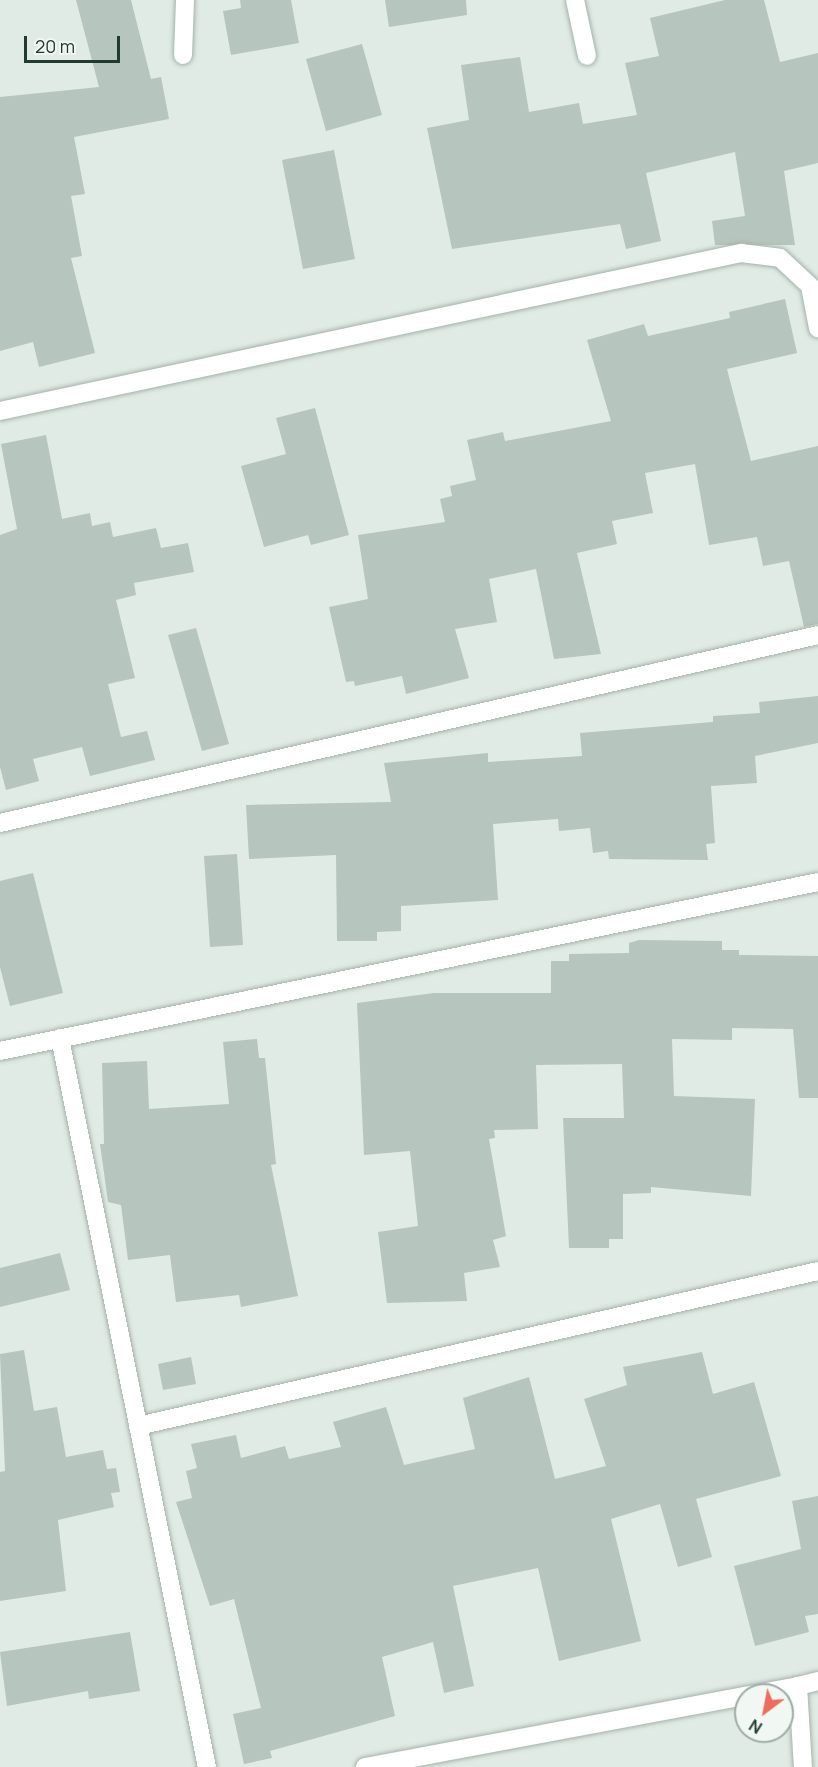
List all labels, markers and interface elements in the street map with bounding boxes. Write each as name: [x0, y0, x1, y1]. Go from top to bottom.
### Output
scale bar: [27, 24, 123, 62]
text: 20 m: [35, 34, 75, 58]
north arrow: [734, 1683, 794, 1743]
text: N: [745, 1714, 766, 1739]

